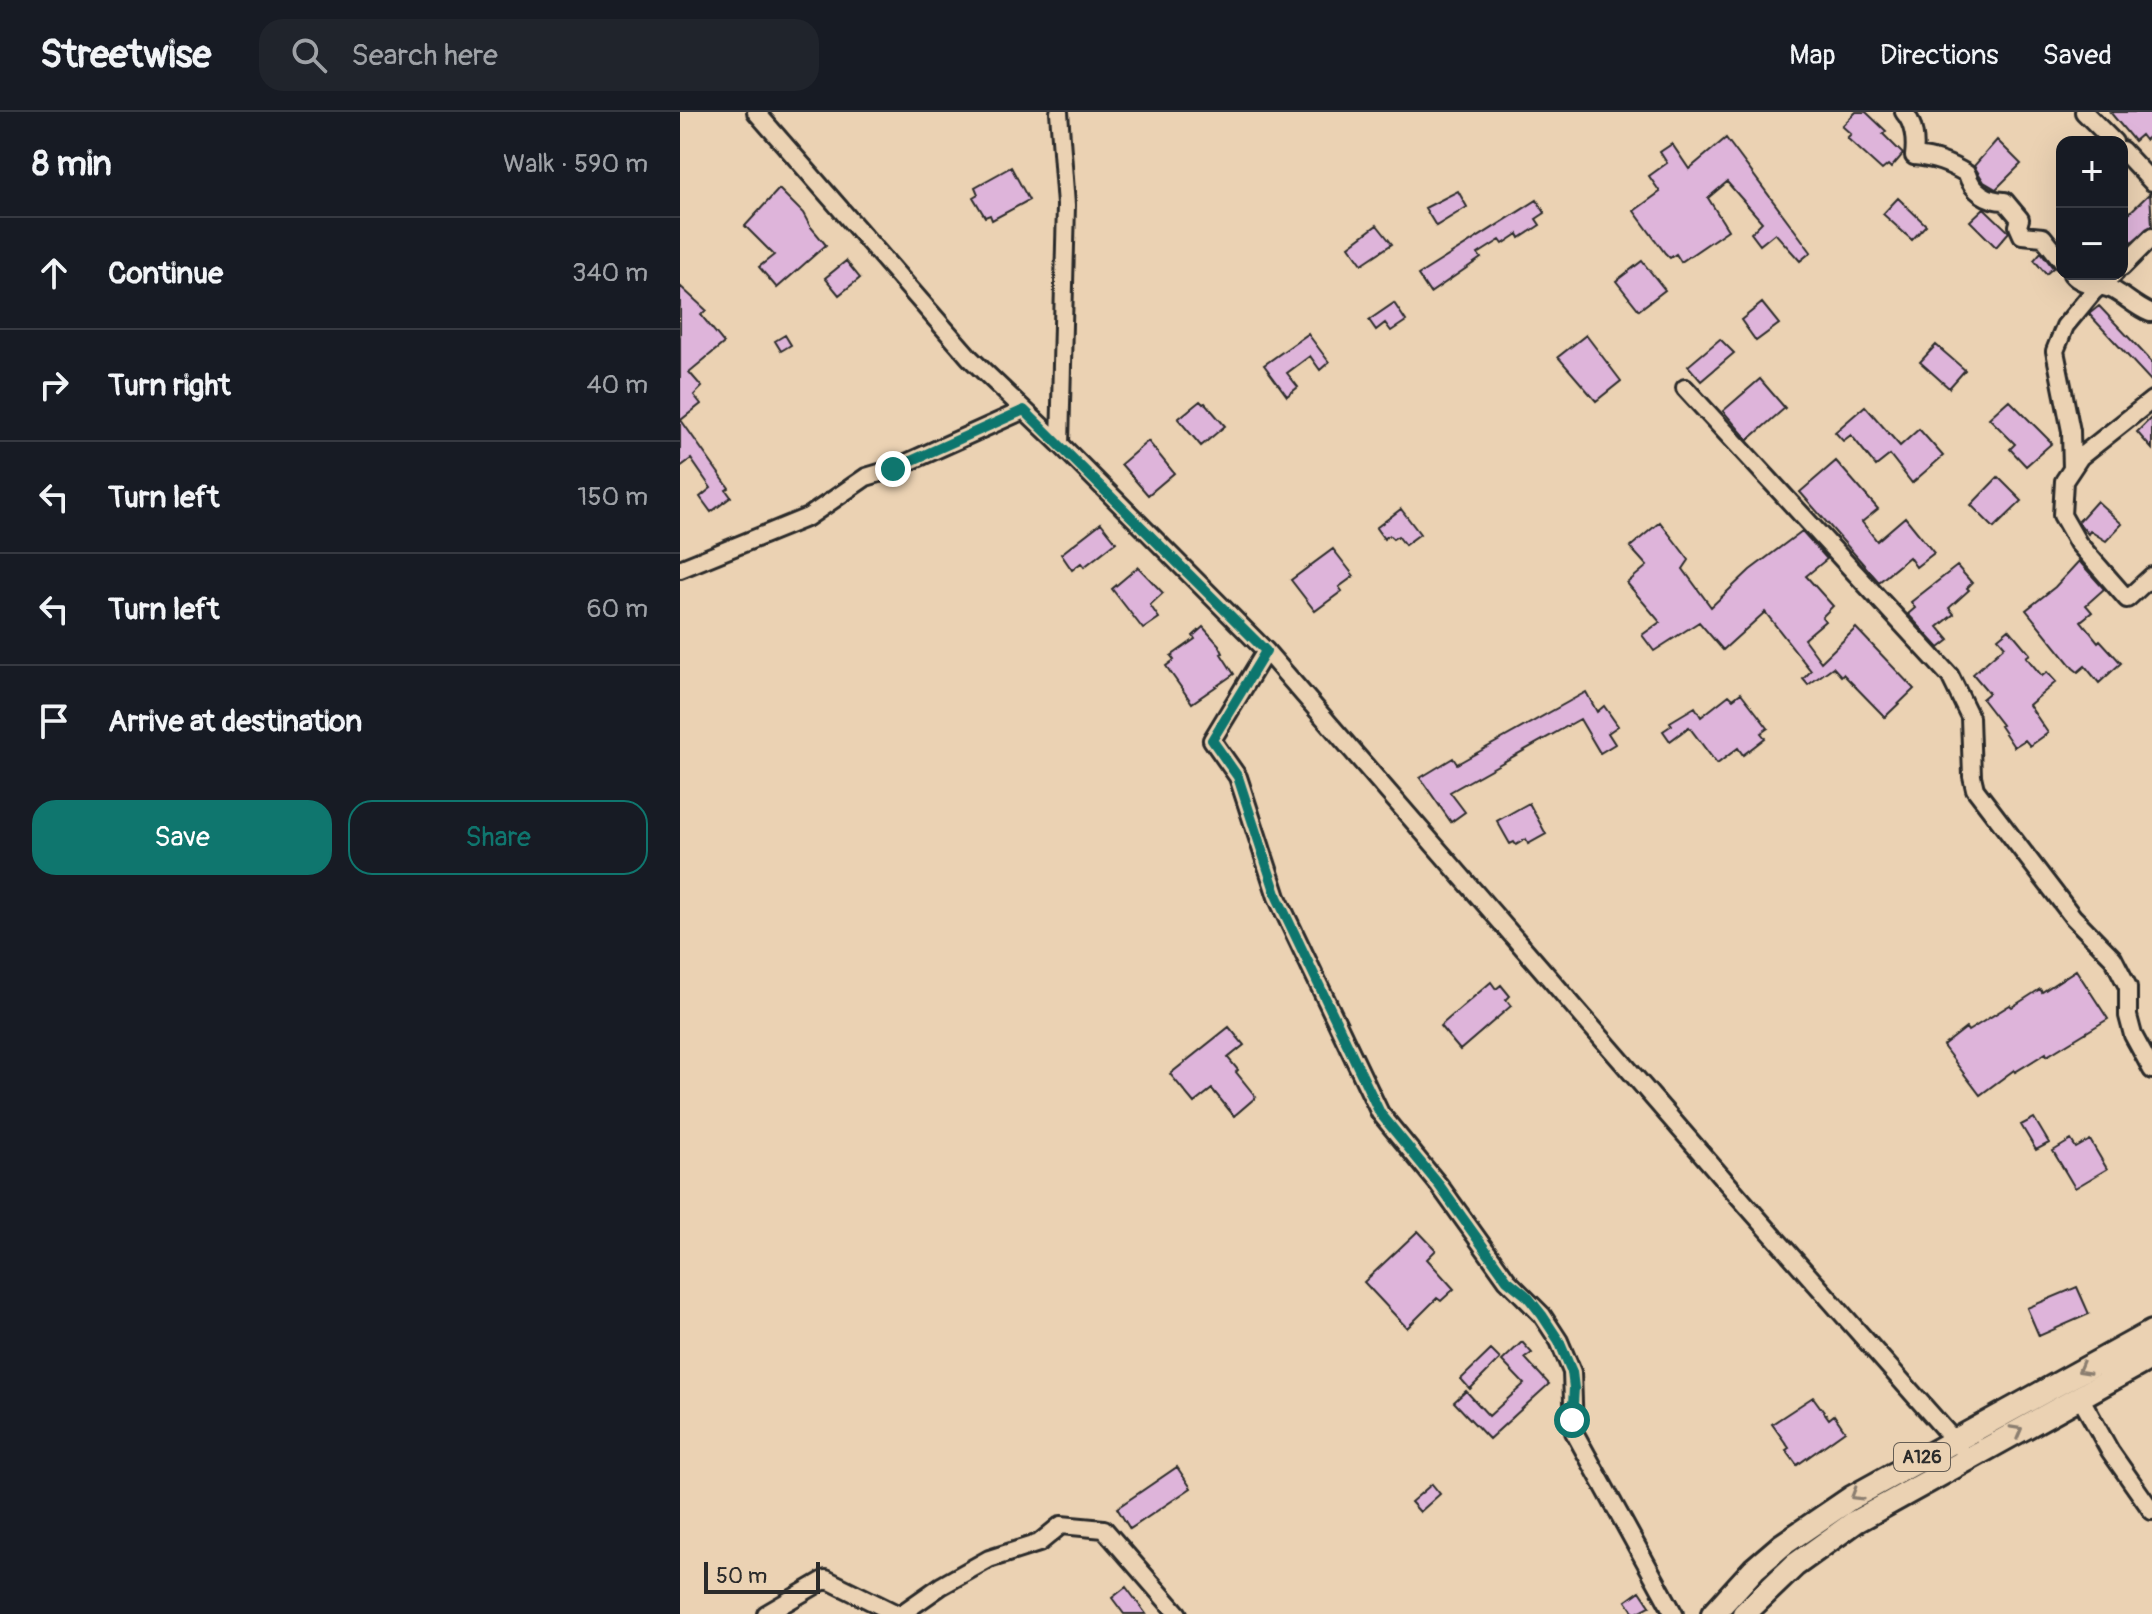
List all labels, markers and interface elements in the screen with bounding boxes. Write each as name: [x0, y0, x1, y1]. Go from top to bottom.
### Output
search box: [259, 19, 819, 91]
text: Streetwise: [40, 31, 211, 79]
icon: search: [287, 33, 331, 77]
text: Search here: [351, 37, 498, 74]
text: Map: [1789, 38, 1836, 73]
text: Directions: [1880, 38, 1999, 73]
text: Saved: [2043, 38, 2112, 73]
map controls: [2056, 136, 2128, 280]
button: +: [2056, 136, 2128, 208]
text: 8 min: [32, 143, 112, 186]
text: Walk · 590 m: [503, 148, 648, 180]
button: −: [2056, 208, 2128, 280]
icon: ahead: [32, 251, 76, 295]
text: Continue: [108, 255, 223, 292]
text: 340 m: [572, 257, 648, 289]
icon: right: [32, 363, 76, 407]
text: Turn right: [108, 367, 231, 404]
text: 40 m: [586, 369, 648, 401]
route end: [875, 451, 911, 487]
icon: left: [32, 475, 76, 519]
text: Turn left: [108, 479, 219, 516]
text: 150 m: [577, 481, 648, 513]
icon: left: [32, 587, 76, 631]
text: Turn left: [108, 591, 219, 628]
text: 60 m: [586, 593, 648, 625]
icon: arrive: [32, 699, 76, 743]
text: Arrive at destination: [108, 703, 362, 740]
button: Save: [32, 800, 332, 875]
button: Share: [348, 800, 648, 875]
one-way arrow: [2078, 1359, 2092, 1375]
route start: [1554, 1402, 1590, 1438]
one-way arrow: [2008, 1425, 2022, 1441]
road number: A126: [1894, 1443, 1950, 1471]
one-way arrow: [1850, 1485, 1865, 1501]
scale bar: [704, 1558, 820, 1594]
text: 50 m: [716, 1562, 767, 1590]

